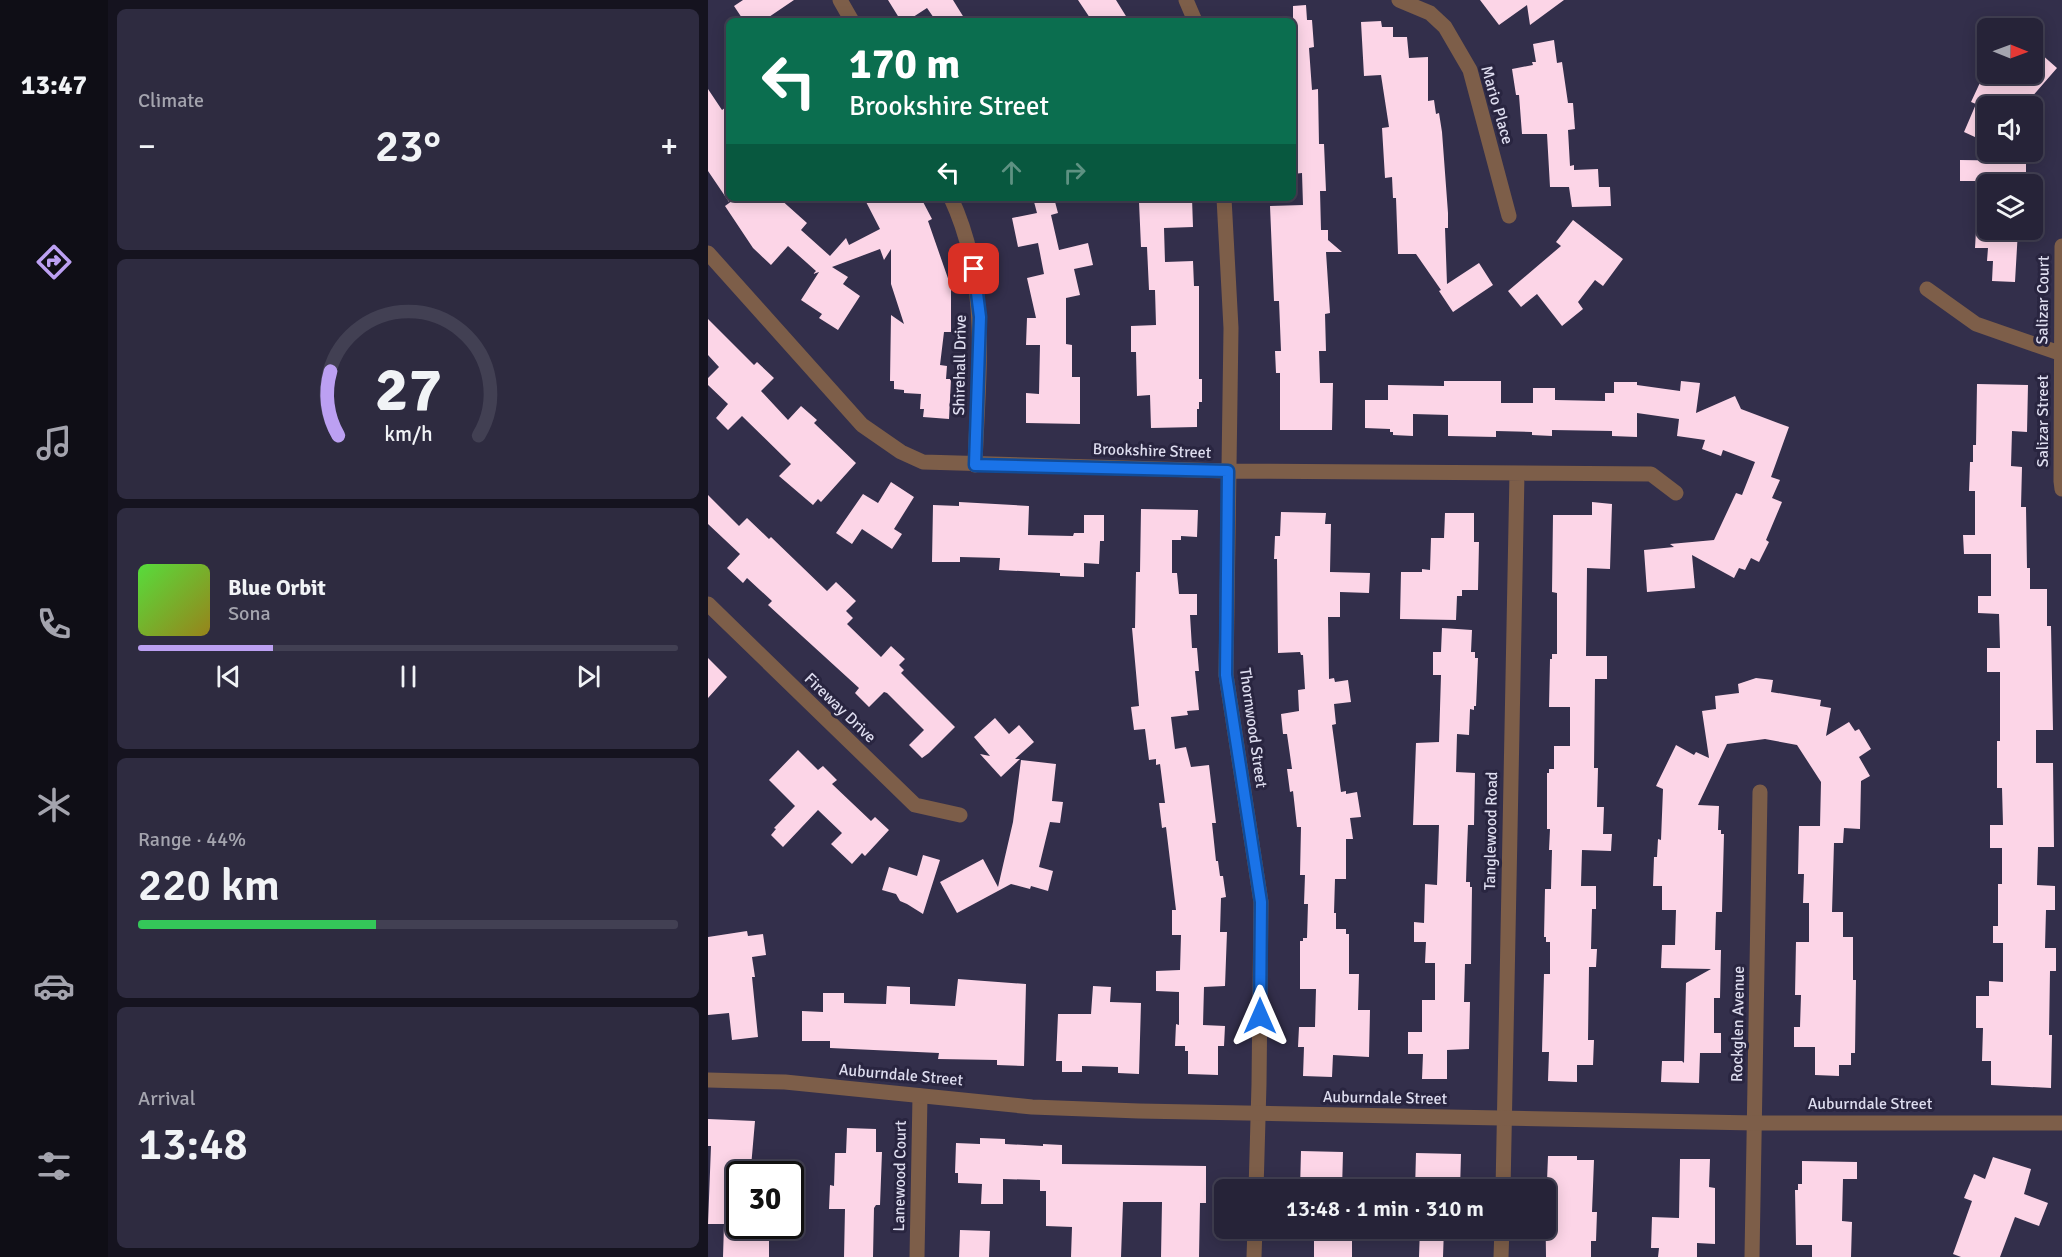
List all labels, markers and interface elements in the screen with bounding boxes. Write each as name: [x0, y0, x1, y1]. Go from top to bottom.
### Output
north arrow: [1977, 18, 2043, 84]
map controls: [1977, 18, 2043, 240]
text: 170 m: [849, 39, 960, 90]
icon: left: [750, 42, 828, 120]
street label: Mario Place: [1476, 63, 1518, 147]
text: 13:47: [21, 69, 87, 102]
text: Climate: [138, 88, 204, 113]
text: Brookshire Street: [849, 90, 1049, 123]
button: sound: [1977, 96, 2043, 162]
text: 23°: [375, 119, 441, 174]
text: −: [138, 126, 156, 167]
text: +: [660, 126, 678, 167]
icon: left: [932, 156, 965, 189]
icon: ahead: [995, 156, 1028, 189]
icon: right: [1058, 156, 1091, 189]
button: layers: [1977, 174, 2043, 240]
icon: directions: [33, 241, 75, 283]
pin: [948, 243, 999, 294]
icon: arrive: [957, 252, 990, 285]
street label: Salizar Court: [2032, 255, 2054, 345]
street label: Shirehall Drive: [949, 314, 971, 416]
text: 27: [374, 351, 442, 428]
street label: Salizar Street: [2033, 374, 2053, 467]
text: km/h: [384, 421, 432, 447]
icon: music: [33, 422, 75, 464]
street label: Brookshire Street: [1092, 439, 1212, 463]
text: Blue Orbit: [228, 574, 326, 601]
text: Sona: [228, 601, 271, 626]
icon: phone: [33, 603, 75, 645]
icon: previous: [212, 660, 245, 693]
icon: pause: [392, 660, 425, 693]
icon: next: [572, 660, 605, 693]
street label: Thornwood Street: [1235, 667, 1271, 790]
street label: Fireway Drive: [800, 669, 880, 747]
street label: Tanglewood Road: [1480, 772, 1502, 890]
icon: climate: [33, 784, 75, 826]
text: Range · 44%: [138, 827, 246, 852]
text: 220 km: [138, 858, 280, 913]
icon: car: [33, 965, 75, 1007]
street label: Rockglen Avenue: [1727, 966, 1749, 1082]
position arrow: [1228, 984, 1292, 1048]
street label: Auburndale Street: [838, 1060, 964, 1090]
text: Arrival: [138, 1086, 196, 1111]
street label: Auburndale Street: [1323, 1087, 1448, 1109]
street label: Auburndale Street: [1808, 1094, 1933, 1114]
text: 13:48: [138, 1117, 248, 1172]
street label: Lanewood Court: [889, 1120, 911, 1232]
icon: filters: [33, 1145, 75, 1187]
speed limit sign: 30: [726, 1161, 804, 1239]
text: 13:48 · 1 min · 310 m: [1286, 1195, 1484, 1222]

